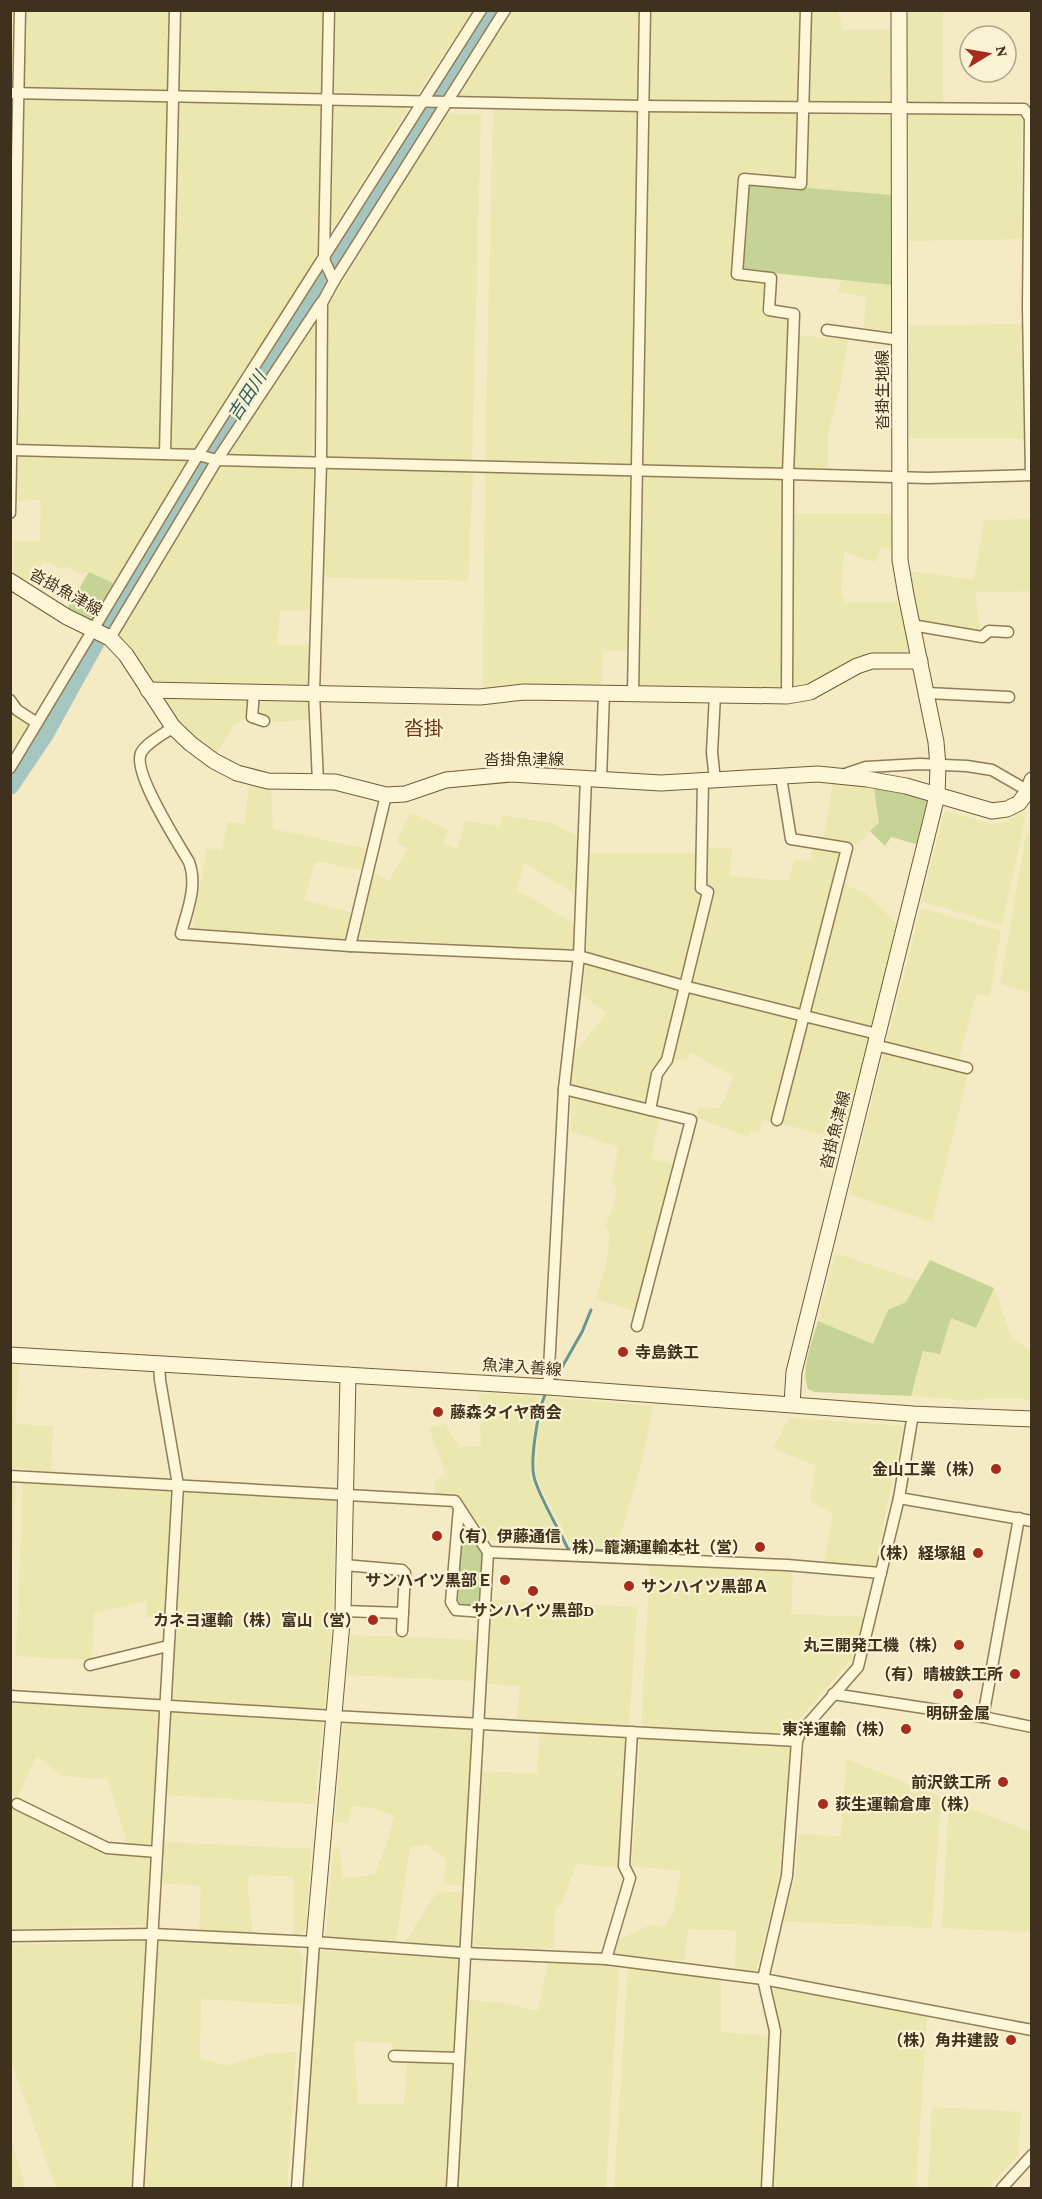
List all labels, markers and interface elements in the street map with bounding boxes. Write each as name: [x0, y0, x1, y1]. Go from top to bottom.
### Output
north arrow: [958, 24, 1018, 84]
text: N: [993, 44, 1012, 58]
street label: 沓掛生地線: [874, 350, 891, 430]
water label: 吉田川: [224, 366, 271, 424]
street label: 沓掛魚津線: [27, 564, 106, 619]
district label: 沓掛: [404, 717, 444, 739]
street label: 沓掛魚津線: [484, 750, 564, 768]
street label: 沓掛魚津線: [816, 1089, 853, 1171]
place label: 寺島鉄工: [635, 1343, 699, 1361]
marker: 寺島鉄工: [616, 1345, 630, 1359]
street label: 魚津入善線: [481, 1355, 563, 1378]
place label: 藤森タイヤ商会: [450, 1404, 562, 1421]
marker: 藤森タイヤ商会: [431, 1405, 445, 1419]
place label: 金山工業（株）: [872, 1461, 984, 1478]
marker: 金山工業（株）: [989, 1462, 1003, 1476]
place label: （有）伊藤通信: [449, 1528, 561, 1545]
marker: （有）伊藤通信: [430, 1529, 444, 1543]
place label: 株）籠瀬運輸本社（営）: [572, 1538, 748, 1556]
marker: 株）籠瀬運輸本社（営）: [753, 1540, 767, 1554]
place label: （株）経塚組: [870, 1545, 966, 1562]
marker: （株）経塚組: [971, 1546, 985, 1560]
place label: サンハイツ黒部Ｅ: [365, 1572, 493, 1589]
marker: サンハイツ黒部Ｅ: [498, 1573, 512, 1587]
place label: サンハイツ黒部Ａ: [641, 1578, 769, 1595]
marker: サンハイツ黒部Ａ: [622, 1579, 636, 1593]
marker: サンハイツ黒部D: [526, 1584, 540, 1598]
place label: サンハイツ黒部D: [472, 1602, 594, 1619]
place label: カネヨ運輸（株）富山（営）: [153, 1611, 361, 1629]
marker: カネヨ運輸（株）富山（営）: [366, 1613, 380, 1627]
place label: 丸三開発工機（株）: [803, 1636, 947, 1654]
marker: 丸三開発工機（株）: [952, 1638, 966, 1652]
place label: （有）晴柀鉄工所: [875, 1665, 1003, 1683]
marker: （有）晴柀鉄工所: [1008, 1667, 1022, 1681]
marker: 明研金属: [951, 1687, 965, 1701]
place label: 明研金属: [926, 1705, 990, 1722]
place label: 東洋運輸（株）: [782, 1720, 894, 1738]
marker: 東洋運輸（株）: [899, 1722, 913, 1736]
place label: 前沢鉄工所: [911, 1773, 991, 1791]
marker: 前沢鉄工所: [996, 1775, 1010, 1789]
place label: 荻生運輸倉庫（株）: [835, 1795, 979, 1813]
marker: 荻生運輸倉庫（株）: [816, 1797, 830, 1811]
place label: （株）角井建設: [887, 2031, 999, 2049]
marker: （株）角井建設: [1004, 2033, 1018, 2047]

